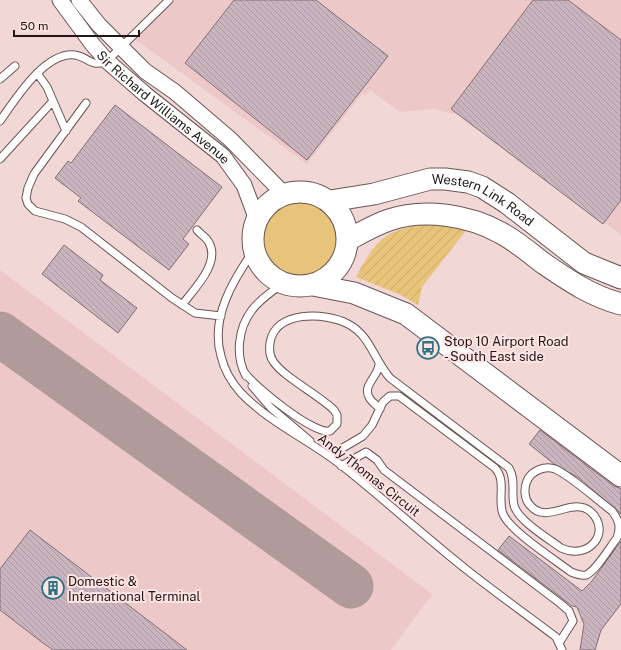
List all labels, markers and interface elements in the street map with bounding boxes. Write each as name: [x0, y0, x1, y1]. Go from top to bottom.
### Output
scale bar: [14, 12, 139, 38]
text: 50 m: [20, 19, 48, 33]
street label: Sir Richard Williams Avenue: [94, 47, 233, 166]
street label: Western Link Road: [432, 171, 537, 229]
place label: Stop 10 Airport Road - South East side: [444, 334, 569, 364]
bus stop icon: Stop 10 Airport Road - South East side: [415, 335, 441, 361]
street label: Andy Thomas Circuit: [315, 431, 423, 519]
place label: Domestic & International Terminal: [68, 574, 200, 604]
building icon: Domestic & International Terminal: [40, 575, 66, 601]

